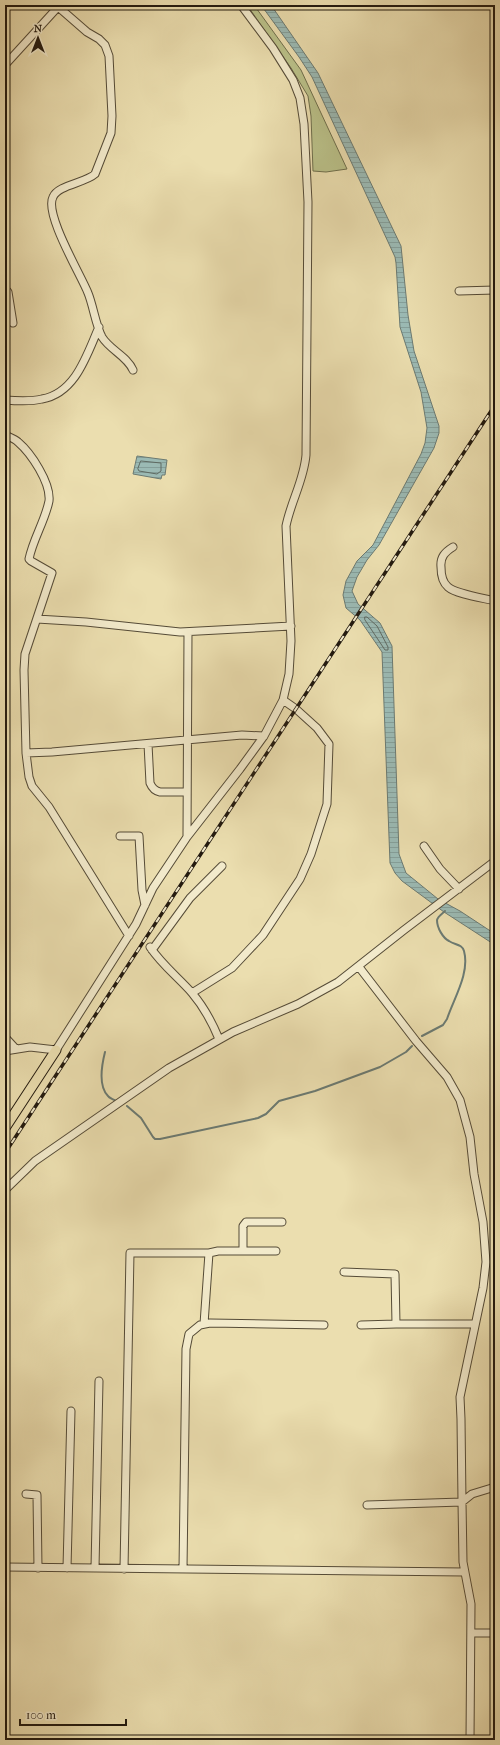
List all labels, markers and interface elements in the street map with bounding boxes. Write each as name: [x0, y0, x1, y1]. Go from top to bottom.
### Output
north arrow: [18, 18, 58, 58]
text: N: [34, 22, 43, 35]
scale bar: [20, 1701, 126, 1727]
text: 100 m: [26, 1708, 56, 1722]

